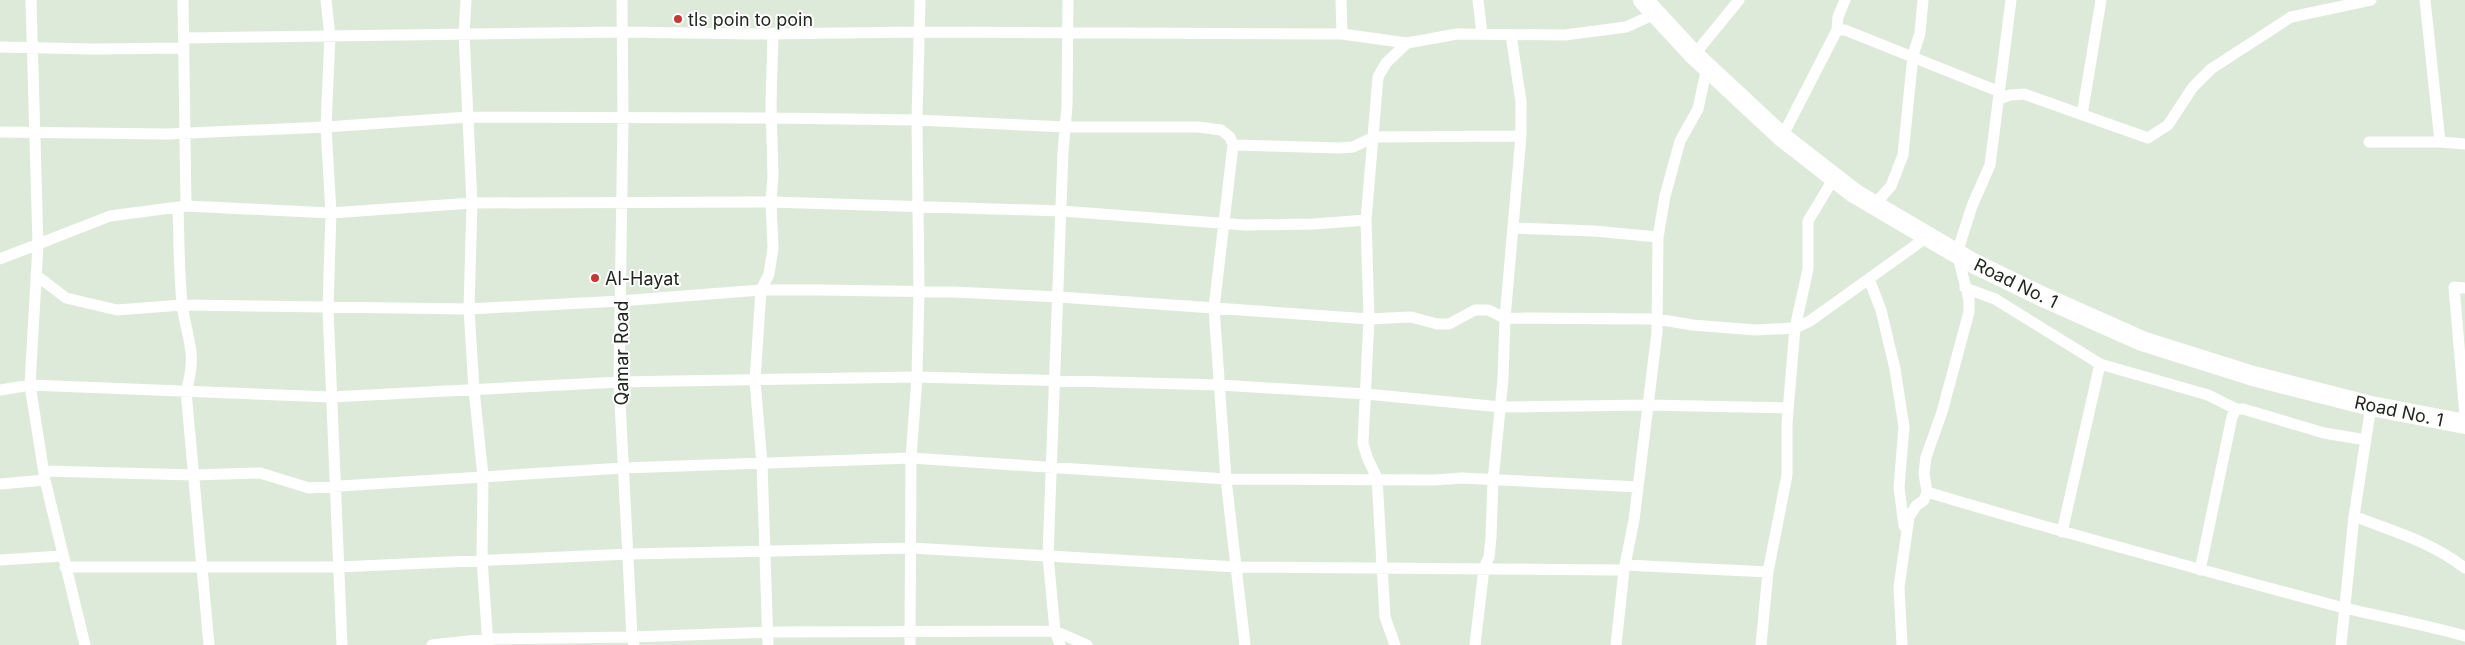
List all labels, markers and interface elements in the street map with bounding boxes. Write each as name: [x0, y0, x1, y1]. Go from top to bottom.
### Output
place label: tls poin to poin: [688, 9, 813, 30]
marker: tls poin to poin: [672, 13, 684, 25]
street label: Road No. 1: [1971, 254, 2061, 312]
place label: Al-Hayat: [605, 268, 679, 289]
marker: Al-Hayat: [589, 272, 601, 284]
street label: Qamar Road: [611, 300, 632, 406]
street label: Road No. 1: [2353, 391, 2445, 431]

